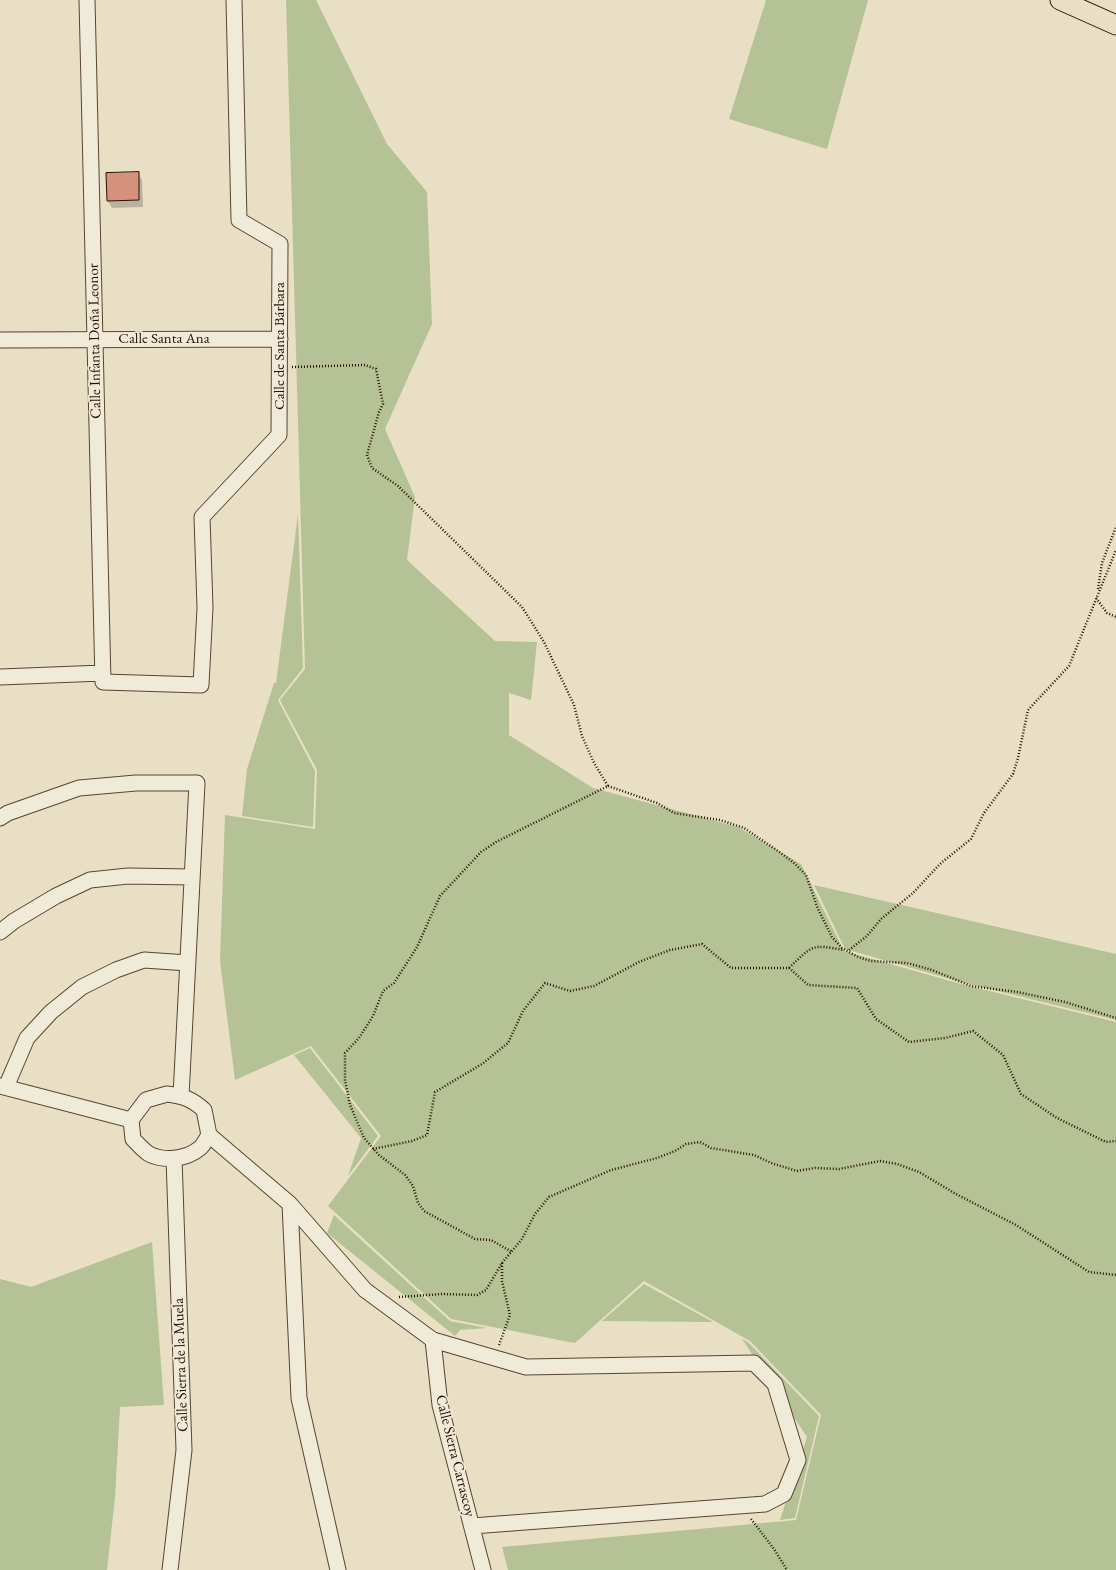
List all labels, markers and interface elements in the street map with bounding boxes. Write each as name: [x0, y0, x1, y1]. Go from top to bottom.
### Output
street label: Calle Infanta Doña Leonor: [85, 263, 105, 419]
street label: Calle de Santa Bárbara: [271, 282, 289, 410]
street label: Calle Santa Ana: [118, 330, 210, 348]
street label: Calle Sierra de la Muela: [170, 1298, 192, 1432]
street label: Calle Sierra Carrascoy: [431, 1393, 479, 1519]

